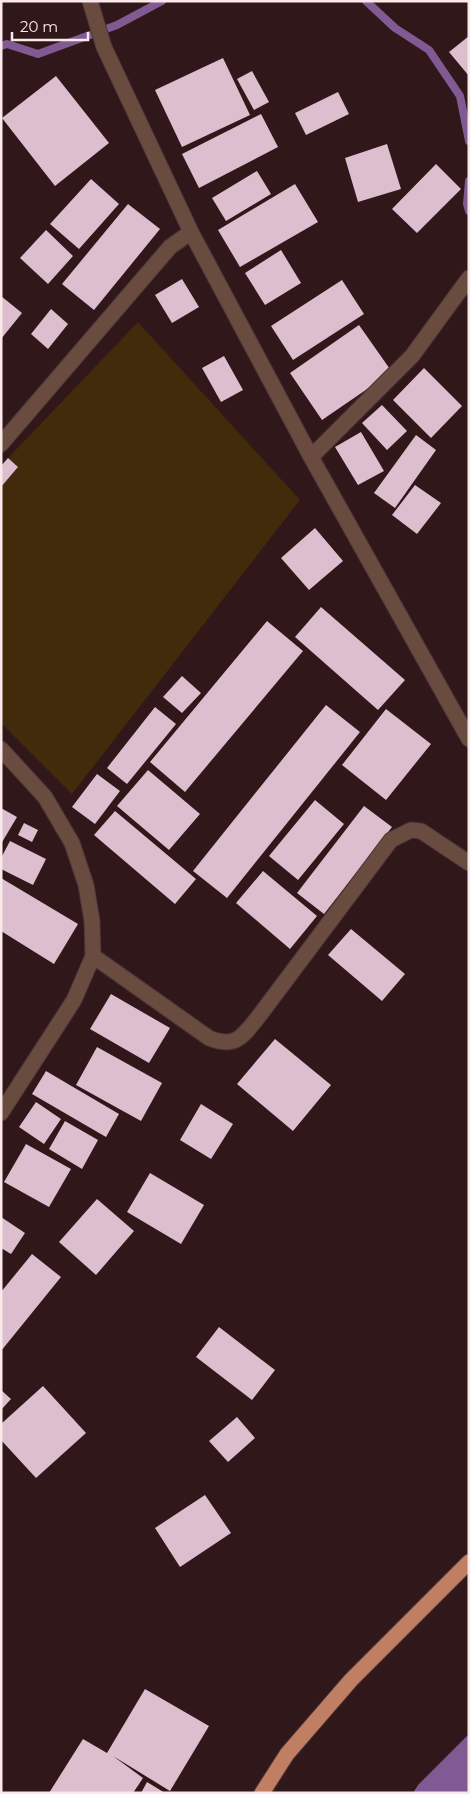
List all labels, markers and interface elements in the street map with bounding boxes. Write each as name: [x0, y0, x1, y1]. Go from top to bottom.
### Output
scale bar: [12, 10, 89, 42]
text: 20 m: [20, 17, 58, 36]

